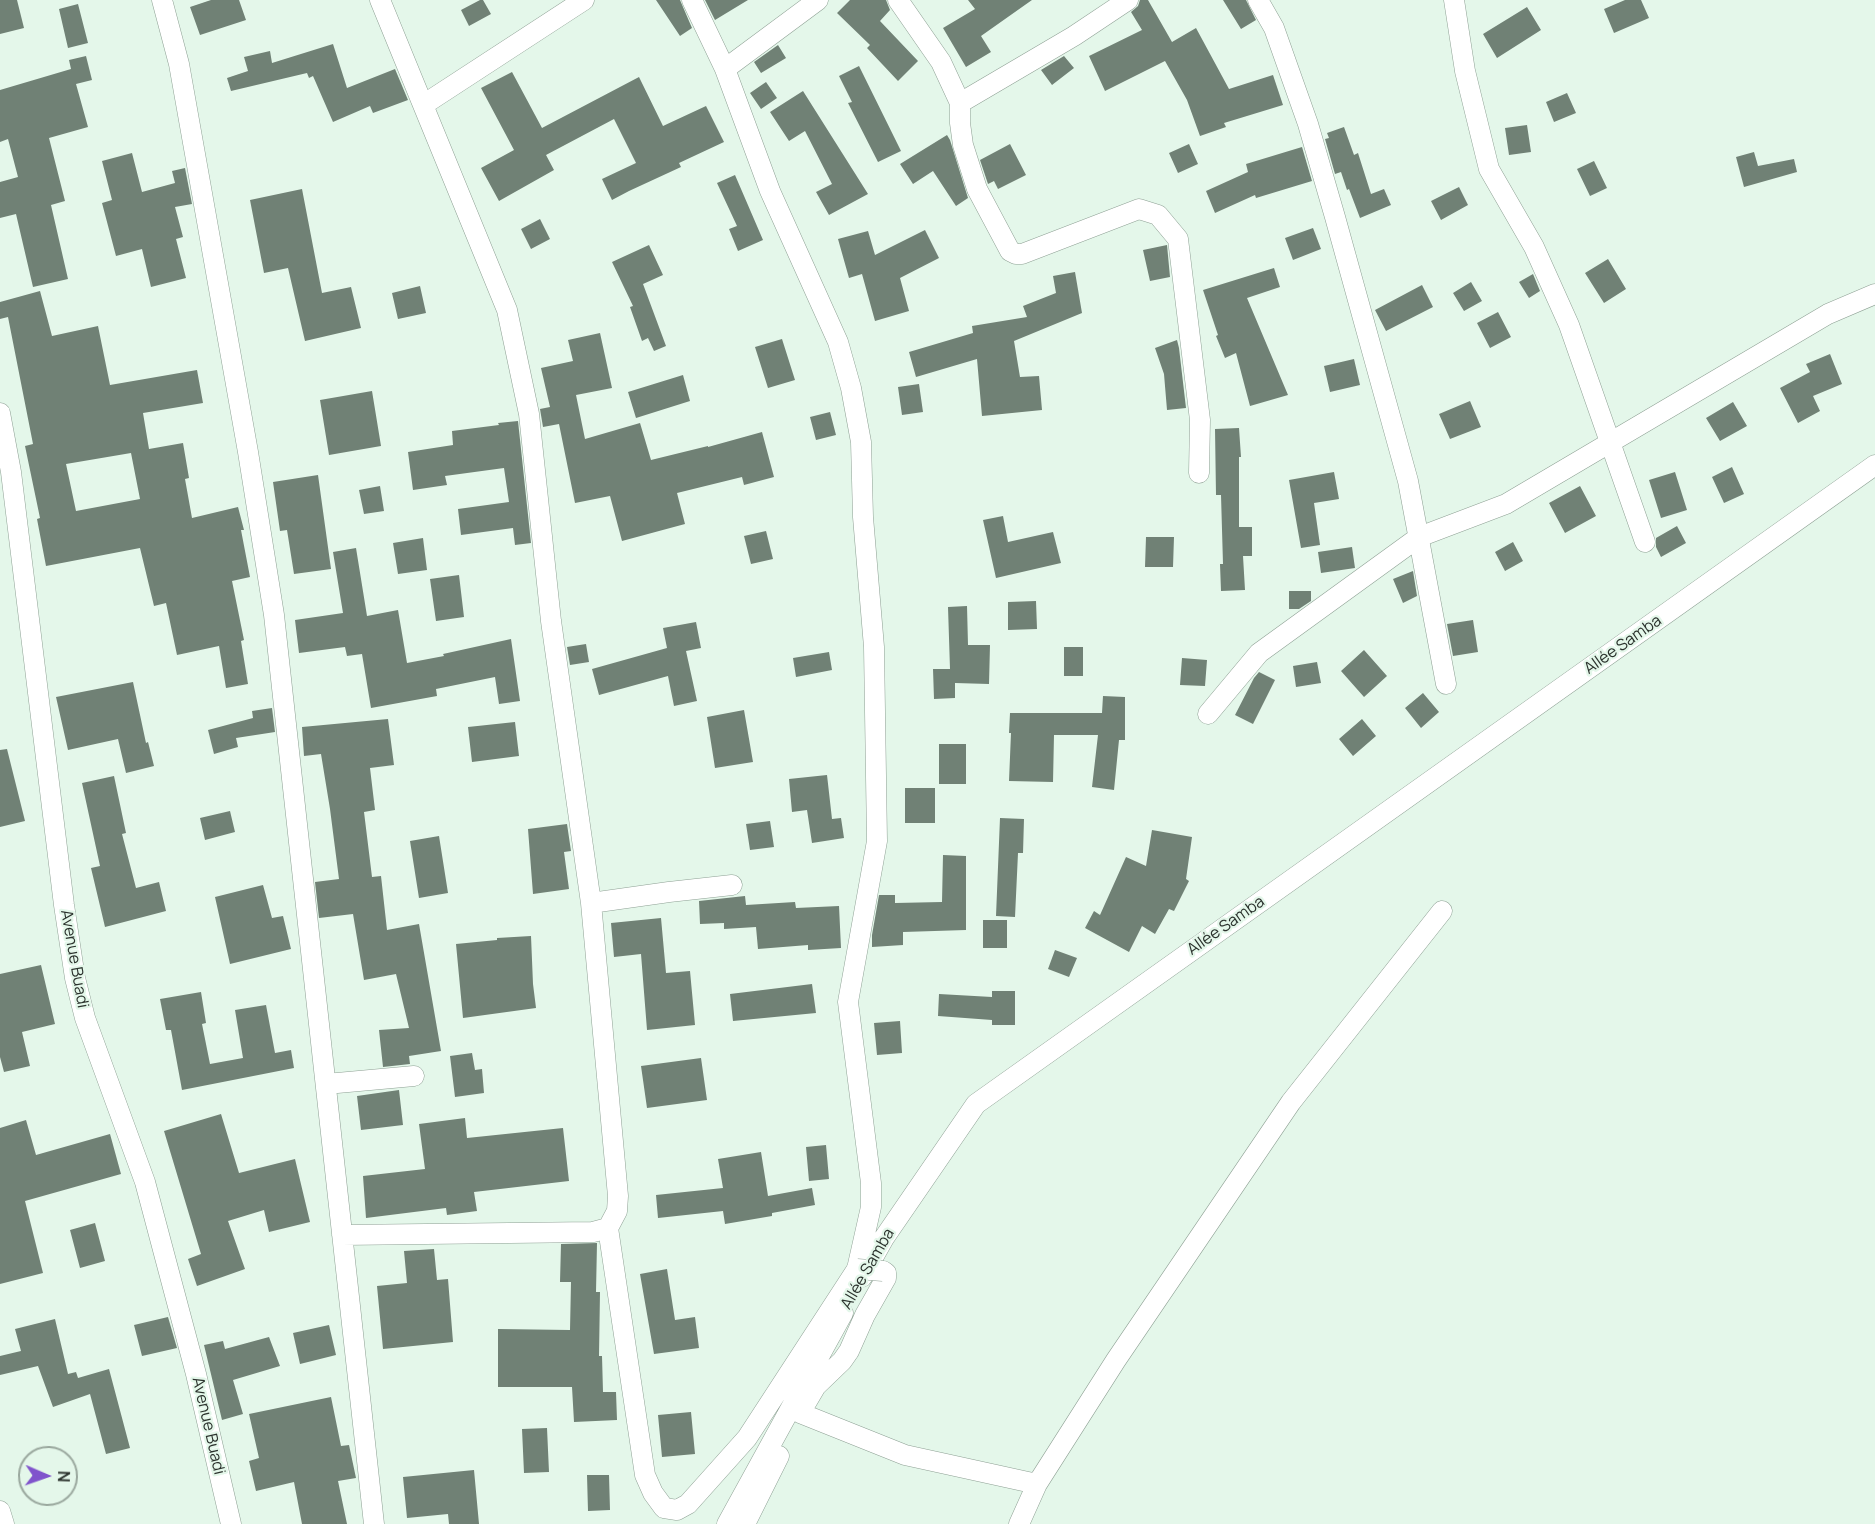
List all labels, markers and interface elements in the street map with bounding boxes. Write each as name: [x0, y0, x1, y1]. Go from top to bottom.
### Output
street label: Allée Samba: [1581, 611, 1665, 679]
street label: Allée Samba: [1184, 892, 1268, 960]
street label: Avenue Buadi: [56, 908, 92, 1010]
street label: Allée Samba: [837, 1225, 899, 1313]
street label: Avenue Buadi: [187, 1375, 229, 1477]
north arrow: [18, 1446, 78, 1506]
text: N: [53, 1470, 75, 1483]

